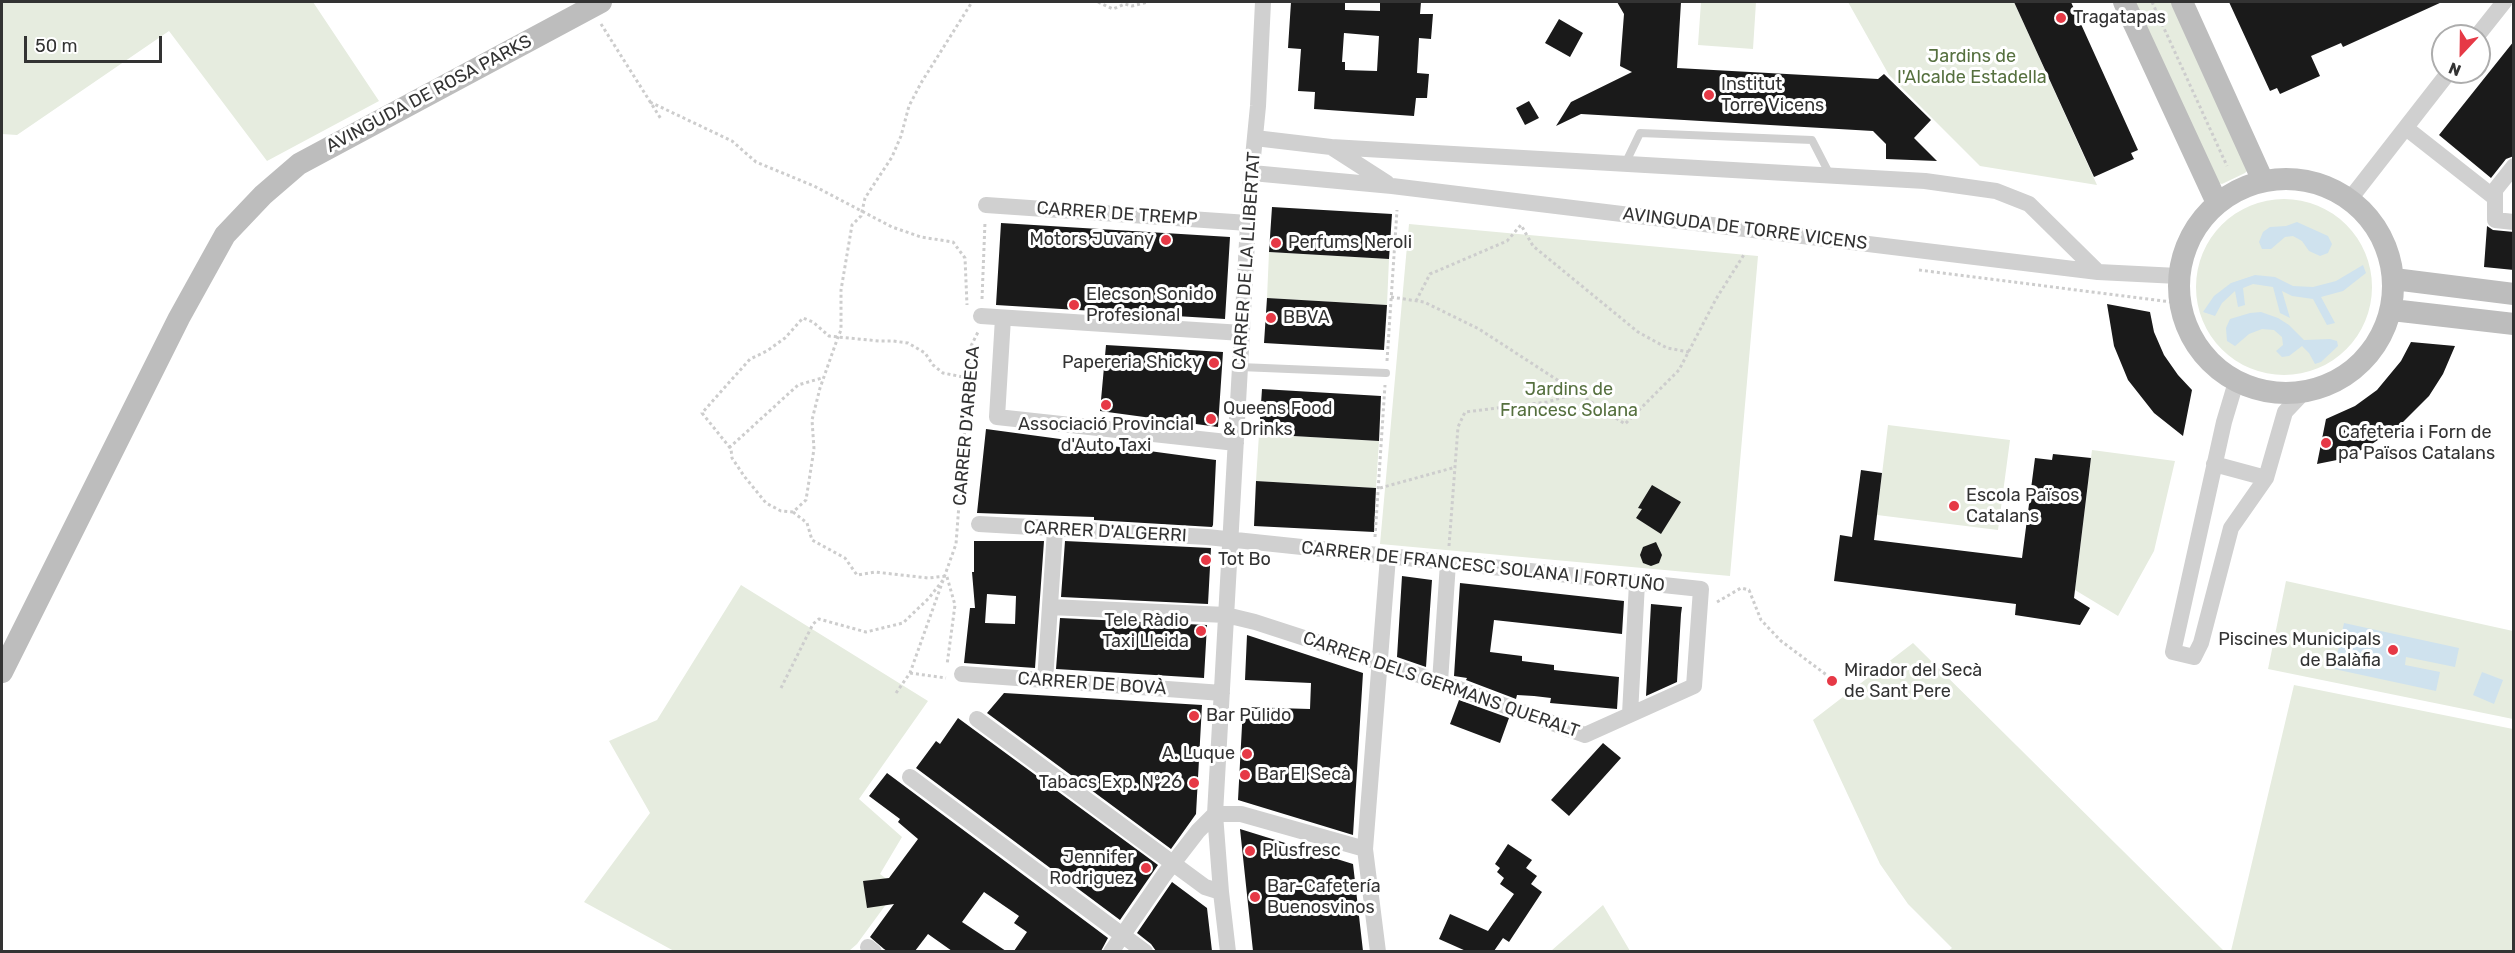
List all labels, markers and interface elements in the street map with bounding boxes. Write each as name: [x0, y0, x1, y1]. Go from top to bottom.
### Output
place label: Tragatapas: [2073, 7, 2166, 29]
marker: Tragatapas: [2054, 11, 2068, 25]
scale bar: [27, 24, 165, 62]
north arrow: [2431, 24, 2491, 84]
street label: AVINGUDA DE ROSA PARKS: [323, 31, 535, 157]
text: 50 m: [35, 35, 78, 57]
park label: Jardins de l'Alcalde Estadella: [1897, 46, 2047, 88]
text: N: [2446, 58, 2464, 80]
place label: Institut Torre Vicens: [1721, 74, 1824, 116]
marker: Institut Torre Vicens: [1702, 88, 1716, 102]
street label: CARRER DE LA LLIBERTAT: [1229, 151, 1265, 371]
street label: CARRER DE TREMP: [1036, 198, 1198, 230]
street label: AVINGUDA DE TORRE VICENS: [1622, 203, 1868, 255]
place label: Motors Juvany: [1029, 229, 1154, 251]
place label: Perfums Neroli: [1288, 232, 1412, 254]
marker: Motors Juvany: [1159, 233, 1173, 247]
marker: Perfums Neroli: [1269, 236, 1283, 250]
place label: Elecson Sonido Profesional: [1086, 284, 1214, 326]
marker: Elecson Sonido Profesional: [1067, 298, 1081, 312]
place label: BBVA: [1283, 307, 1330, 329]
marker: BBVA: [1264, 311, 1278, 325]
street label: CARRER D'ARBECA: [949, 345, 985, 507]
place label: Papereria Shicky: [1062, 352, 1202, 374]
marker: Papereria Shicky: [1207, 356, 1221, 370]
park label: Jardins de Francesc Solana: [1500, 379, 1638, 422]
marker: Associació Provincial d'Auto Taxi: [1099, 398, 1113, 412]
place label: Queens Food & Drinks: [1223, 398, 1332, 440]
marker: Queens Food & Drinks: [1204, 412, 1218, 426]
place label: Associació Provincial d'Auto Taxi: [1018, 414, 1194, 456]
place label: Cafeteria i Forn de pa Països Catalans: [2338, 422, 2495, 464]
marker: Cafeteria i Forn de pa Països Catalans: [2319, 436, 2333, 450]
place label: Escola Països Catalans: [1966, 485, 2079, 528]
marker: Escola Països Catalans: [1947, 499, 1961, 513]
street label: CARRER D'ALGERRI: [1023, 517, 1187, 547]
street label: CARRER DE FRANCESC SOLANA I FORTUÑO: [1300, 537, 1666, 597]
place label: Tot Bo: [1218, 549, 1271, 571]
marker: Tot Bo: [1199, 553, 1213, 567]
place label: Tele Ràdio Taxi Lleida: [1102, 610, 1189, 652]
marker: Tele Ràdio Taxi Lleida: [1194, 624, 1208, 638]
street label: CARRER DELS GERMANS QUERALT: [1300, 627, 1582, 743]
place label: Piscines Municipals de Balàfia: [2218, 629, 2381, 672]
marker: Piscines Municipals de Balàfia: [2386, 643, 2400, 657]
place label: Mirador del Secà de Sant Pere: [1844, 660, 1982, 702]
street label: CARRER DE BOVÀ: [1017, 668, 1167, 700]
marker: Mirador del Secà de Sant Pere: [1825, 674, 1839, 688]
place label: Bar Pulido: [1206, 705, 1291, 727]
marker: Bar Pulido: [1187, 709, 1201, 723]
place label: A. Luque: [1162, 743, 1235, 765]
marker: A. Luque: [1240, 747, 1254, 761]
place label: Bar El Secà: [1257, 764, 1351, 786]
marker: Bar El Secà: [1238, 768, 1252, 782]
place label: Tabacs Exp. Nº26: [1039, 772, 1182, 794]
marker: Tabacs Exp. Nº26: [1187, 776, 1201, 790]
place label: Plusfresc: [1262, 840, 1341, 862]
marker: Plusfresc: [1243, 844, 1257, 858]
place label: Jennifer Rodriguez: [1049, 847, 1134, 890]
marker: Jennifer Rodriguez: [1139, 861, 1153, 875]
place label: Bar-Cafetería Buenosvinos: [1267, 876, 1381, 918]
marker: Bar-Cafetería Buenosvinos: [1248, 890, 1262, 904]

